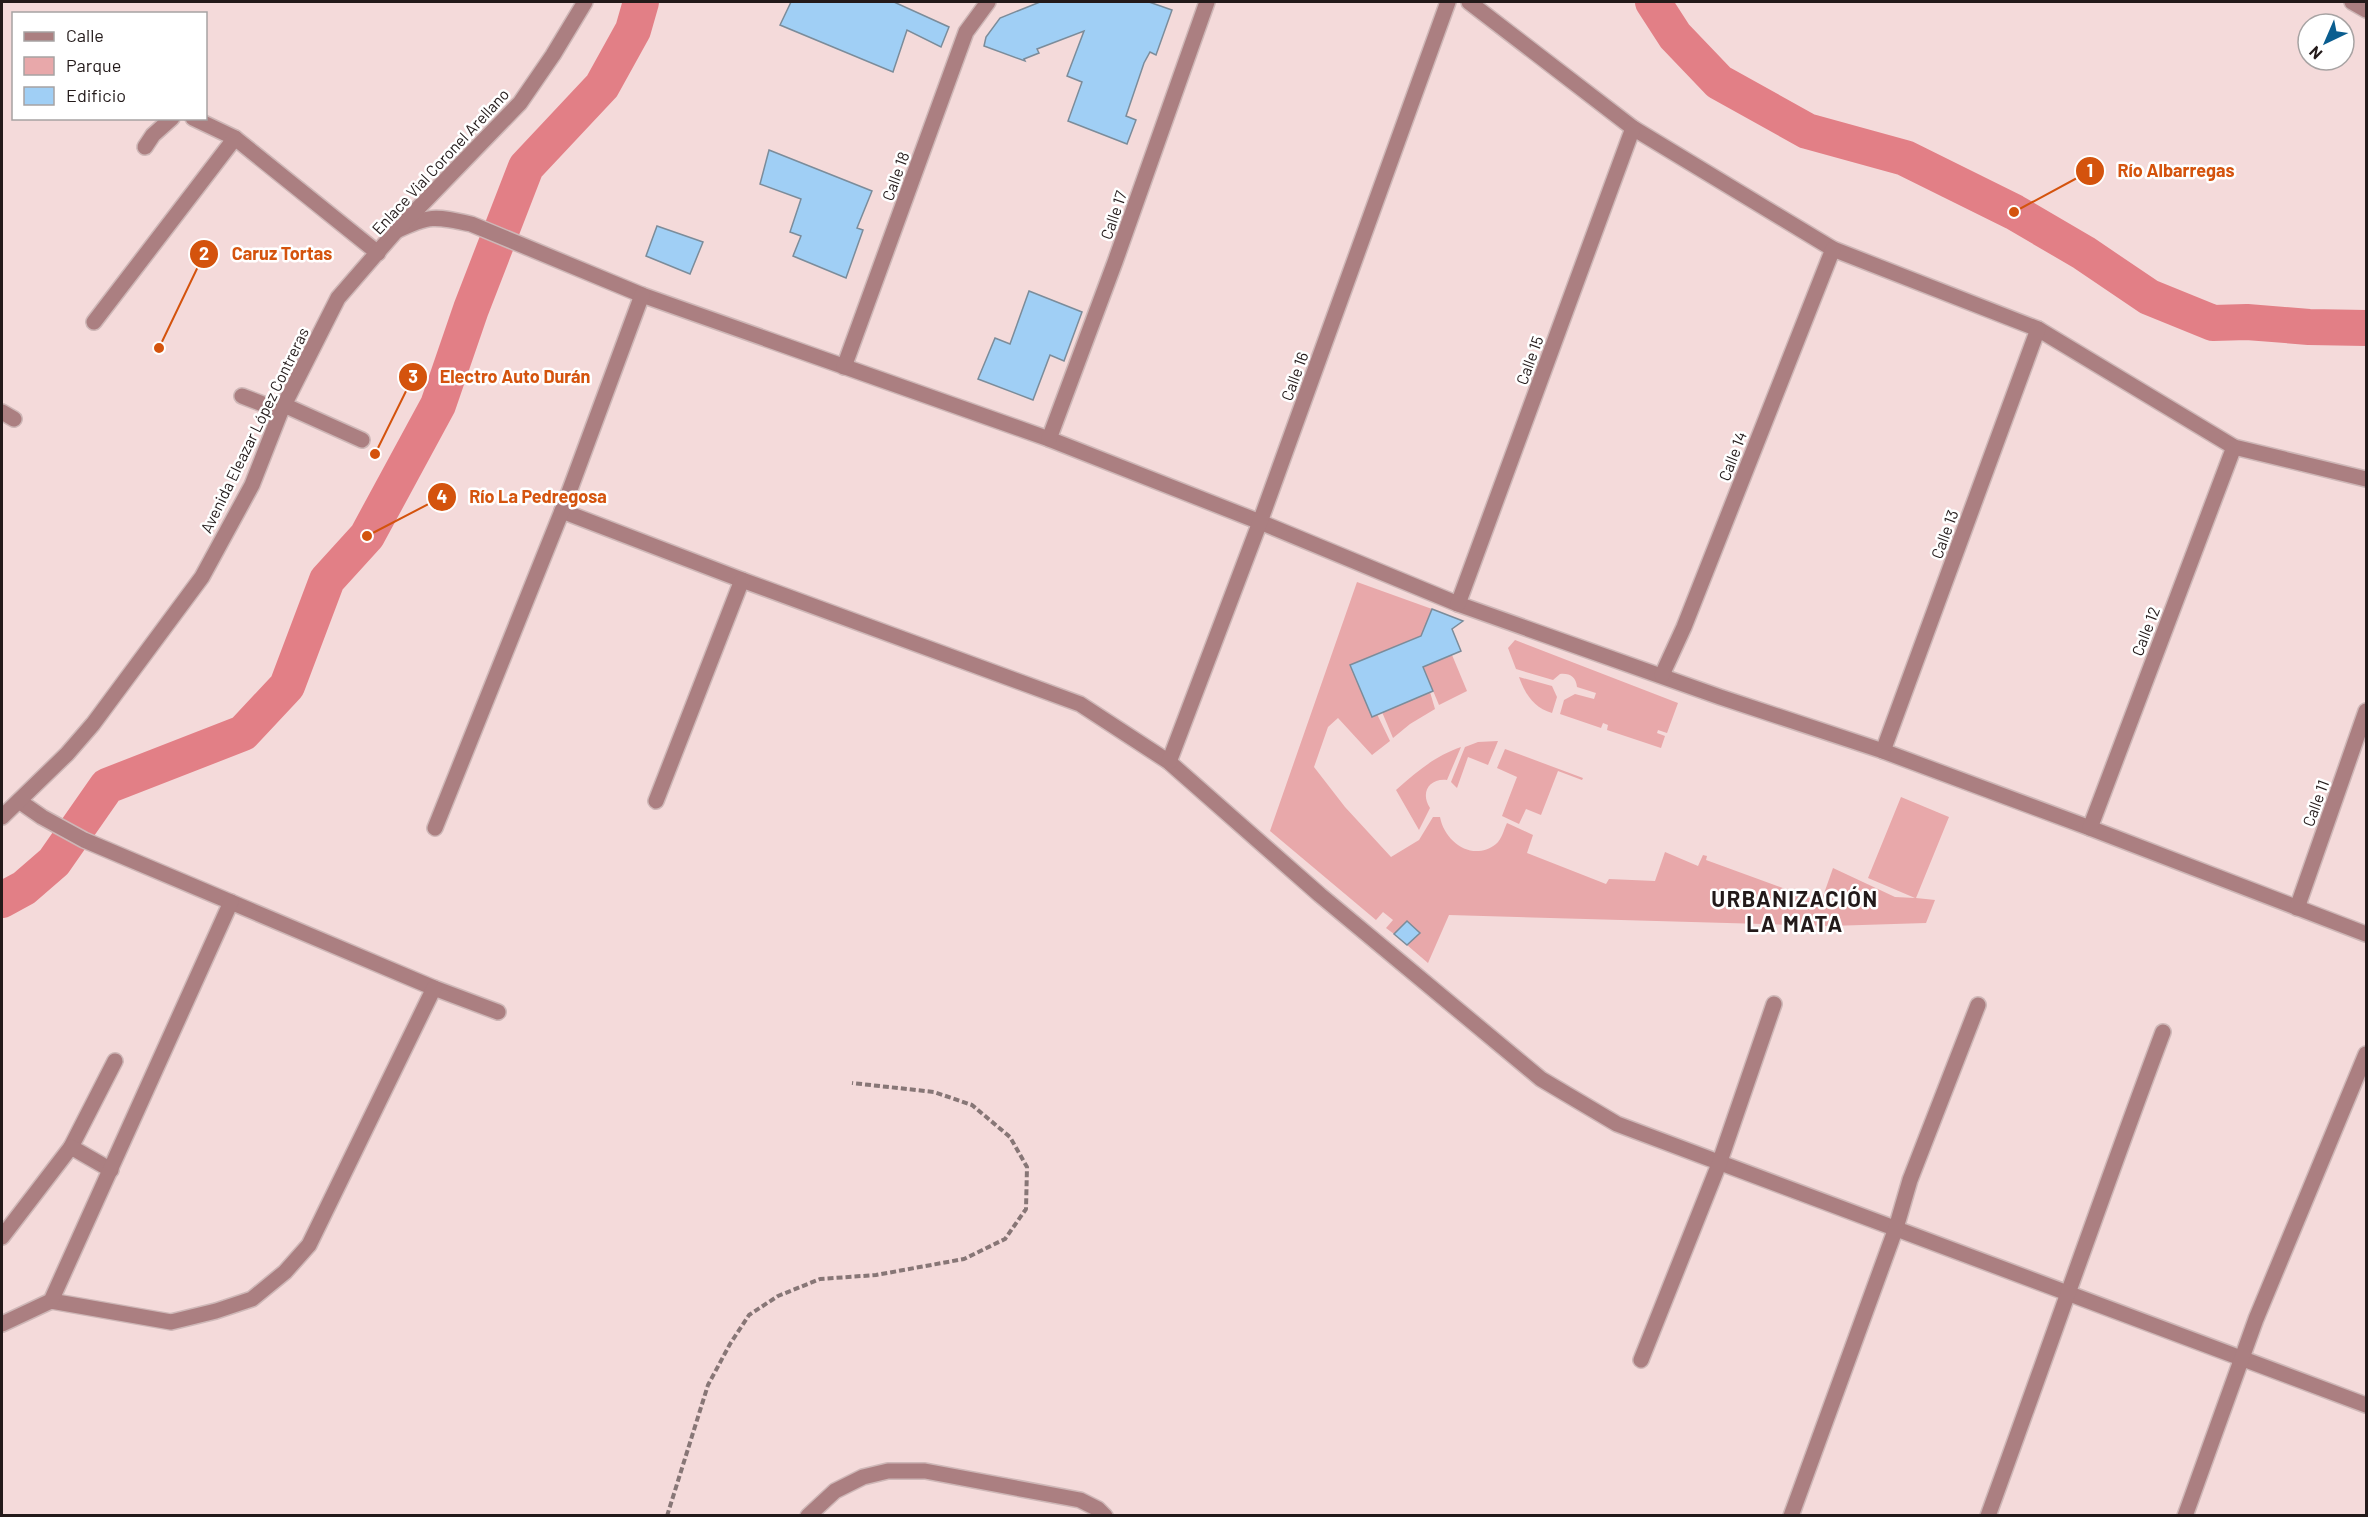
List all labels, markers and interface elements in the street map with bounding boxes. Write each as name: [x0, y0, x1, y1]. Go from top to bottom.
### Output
legend: [12, 12, 207, 120]
north arrow: [2296, 12, 2356, 72]
text: Calle: [66, 24, 104, 46]
text: N: [2305, 43, 2326, 64]
text: Parque: [66, 54, 121, 76]
text: Edificio: [66, 84, 126, 106]
street label: Enlace Vial Coronel Arellano: [367, 84, 513, 238]
street label: Calle 18: [877, 149, 913, 203]
callout: Río Albarregas: [2075, 153, 2246, 189]
text: 1: [2087, 159, 2093, 181]
text: Río Albarregas: [2117, 159, 2235, 181]
street label: Calle 17: [1096, 188, 1130, 242]
callout: Caruz Tortas: [189, 236, 344, 272]
text: 2: [199, 242, 209, 264]
text: Caruz Tortas: [232, 242, 332, 264]
street label: Avenida Eleazar López Contreras: [196, 324, 312, 536]
street label: Calle 15: [1511, 333, 1547, 387]
street label: Calle 16: [1276, 349, 1312, 403]
callout: Electro Auto Durán: [398, 359, 603, 395]
text: 3: [408, 365, 418, 387]
text: Electro Auto Durán: [440, 365, 590, 387]
street label: Calle 14: [1714, 429, 1750, 483]
callout: Río La Pedregosa: [427, 479, 619, 515]
text: 4: [437, 485, 448, 507]
text: Río La Pedregosa: [469, 485, 607, 507]
street label: Calle 13: [1926, 507, 1962, 561]
street label: Calle 12: [2127, 604, 2163, 658]
street label: Calle 11: [2298, 777, 2332, 829]
district label: URBANIZACIÓN LA MATA: [1711, 885, 1879, 936]

